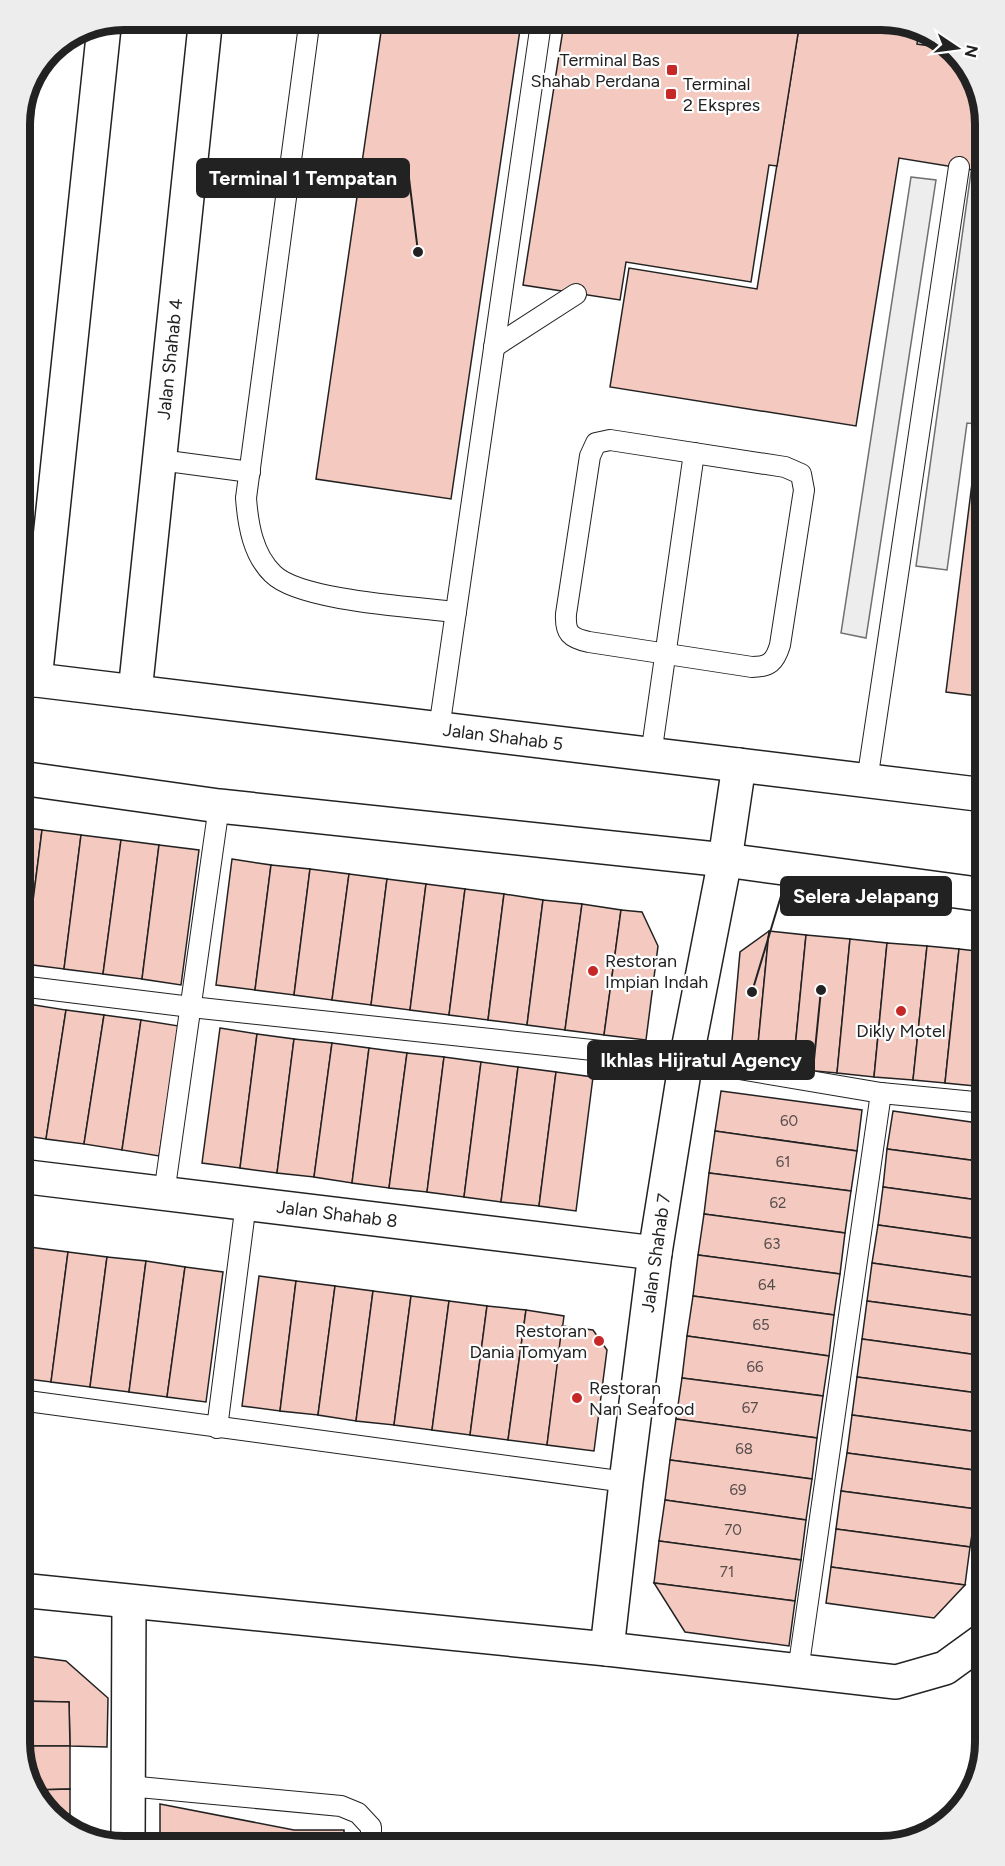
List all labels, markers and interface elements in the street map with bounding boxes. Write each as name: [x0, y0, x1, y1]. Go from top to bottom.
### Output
north arrow: [927, 18, 987, 78]
text: N: [960, 43, 982, 59]
place label: Terminal Bas Shahab Perdana: [530, 49, 660, 92]
marker: Terminal Bas Shahab Perdana: [665, 63, 679, 77]
place label: Terminal 2 Ekspres: [683, 73, 760, 116]
marker: Terminal 2 Ekspres: [664, 87, 678, 101]
callout: Terminal 1 Tempatan: [197, 159, 409, 197]
text: Terminal 1 Tempatan: [209, 166, 397, 190]
street label: Jalan Shahab 4: [153, 297, 187, 421]
street label: Jalan Shahab 5: [442, 719, 564, 755]
callout: Selera Jelapang: [781, 877, 951, 915]
text: Selera Jelapang: [793, 884, 939, 908]
place label: Restoran Impian Indah: [605, 950, 708, 993]
marker: Restoran Impian Indah: [586, 964, 600, 978]
marker: Dikly Motel: [894, 1004, 908, 1018]
place label: Dikly Motel: [856, 1020, 946, 1042]
callout: Ikhlas Hijratul Agency: [588, 1041, 814, 1079]
text: Ikhlas Hijratul Agency: [600, 1048, 802, 1072]
house number: 60: [780, 1112, 798, 1130]
house number: 61: [776, 1153, 790, 1171]
street label: Jalan Shahab 7: [637, 1192, 675, 1314]
house number: 62: [770, 1194, 786, 1212]
street label: Jalan Shahab 8: [275, 1196, 399, 1232]
house number: 63: [764, 1235, 780, 1253]
house number: 64: [758, 1276, 776, 1294]
house number: 65: [752, 1316, 770, 1334]
place label: Restoran Dania Tomyam: [469, 1320, 587, 1363]
marker: Restoran Dania Tomyam: [592, 1334, 606, 1348]
house number: 66: [747, 1358, 764, 1376]
place label: Restoran Nan Seafood: [589, 1377, 695, 1420]
marker: Restoran Nan Seafood: [570, 1391, 584, 1405]
house number: 67: [742, 1399, 758, 1417]
house number: 68: [735, 1440, 753, 1458]
house number: 69: [730, 1481, 746, 1499]
house number: 70: [724, 1521, 742, 1539]
house number: 71: [720, 1563, 734, 1581]

